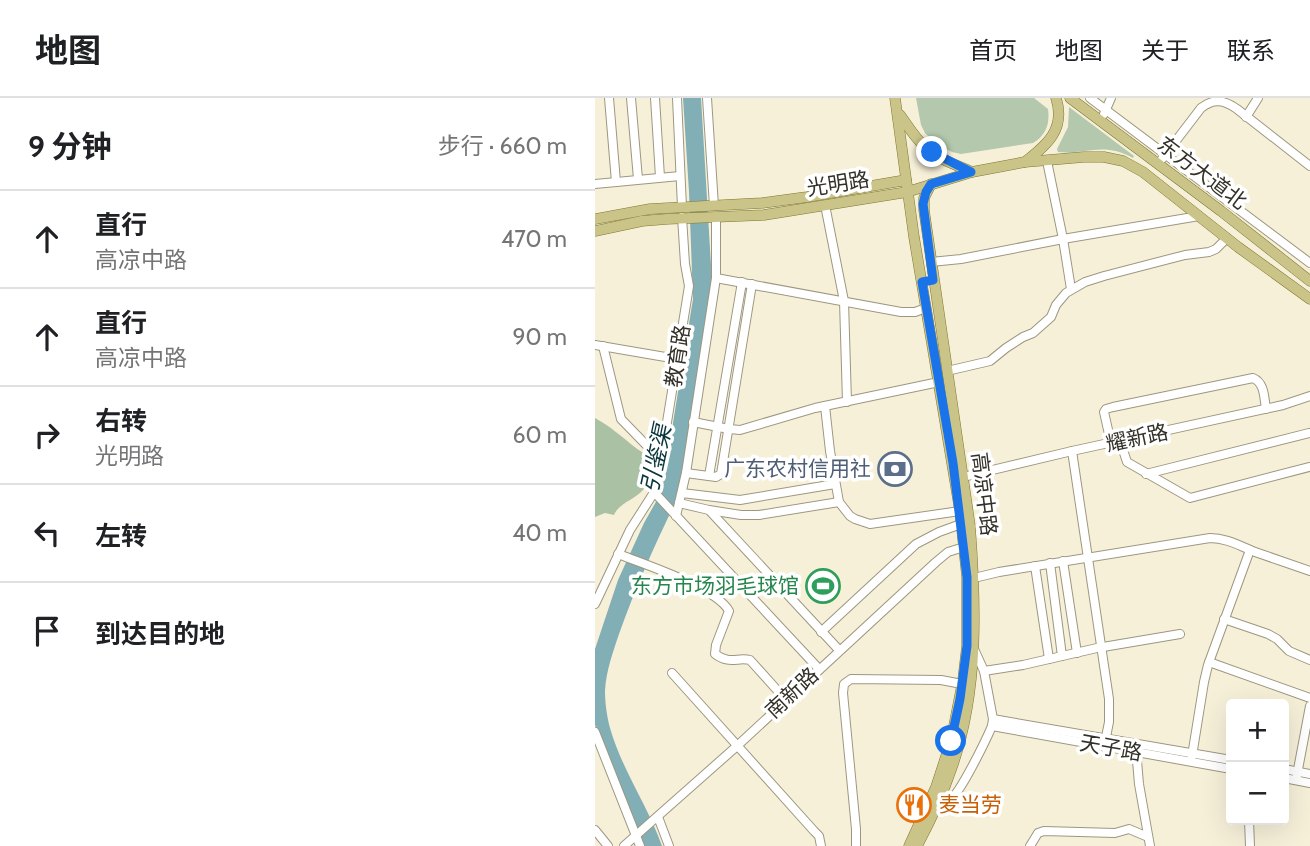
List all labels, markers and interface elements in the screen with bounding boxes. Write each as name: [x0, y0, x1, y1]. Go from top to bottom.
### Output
text: 地图: [35, 30, 101, 70]
text: 首页: [969, 36, 1017, 65]
text: 地图: [1055, 36, 1103, 65]
text: 关于: [1141, 36, 1189, 65]
text: 联系: [1227, 36, 1275, 65]
text: 9 分钟: [28, 128, 112, 165]
street label: 东方大道北: [1153, 131, 1252, 214]
text: 步行 · 660 m: [438, 132, 567, 160]
route end: [916, 136, 947, 167]
street label: 光明路: [805, 166, 871, 201]
text: 直行: [95, 209, 147, 241]
icon: ahead: [28, 220, 66, 258]
text: 470 m: [501, 225, 567, 253]
text: 高凉中路: [95, 246, 187, 274]
text: 直行: [95, 307, 147, 339]
icon: ahead: [28, 318, 66, 356]
text: 90 m: [513, 323, 567, 351]
street label: 教育路: [660, 323, 695, 389]
text: 高凉中路: [95, 344, 187, 372]
text: 右转: [95, 405, 147, 437]
icon: right: [28, 416, 66, 454]
water label: 引鉴渠: [635, 419, 677, 496]
street label: 耀新路: [1103, 419, 1170, 456]
text: 60 m: [513, 421, 567, 449]
text: 光明路: [95, 442, 164, 470]
bank icon: 广东农村信用社: [876, 450, 914, 488]
street label: 高凉中路: [967, 451, 1002, 537]
place label: 广东农村信用社: [724, 456, 871, 481]
icon: left: [28, 514, 66, 552]
text: 40 m: [512, 519, 567, 547]
text: 左转: [95, 520, 147, 552]
sports icon: 东方市场羽毛球馆: [804, 567, 842, 605]
place label: 东方市场羽毛球馆: [631, 573, 799, 598]
icon: arrive: [28, 612, 66, 650]
text: 到达目的地: [95, 618, 225, 650]
street label: 南新路: [760, 662, 823, 723]
map controls: [1226, 699, 1289, 825]
button: +: [1226, 699, 1289, 762]
route start: [935, 725, 966, 756]
street label: 天子路: [1078, 730, 1144, 765]
button: −: [1226, 762, 1289, 825]
restaurant icon: 麦当劳: [895, 786, 933, 824]
place label: 麦当劳: [939, 792, 1002, 817]

